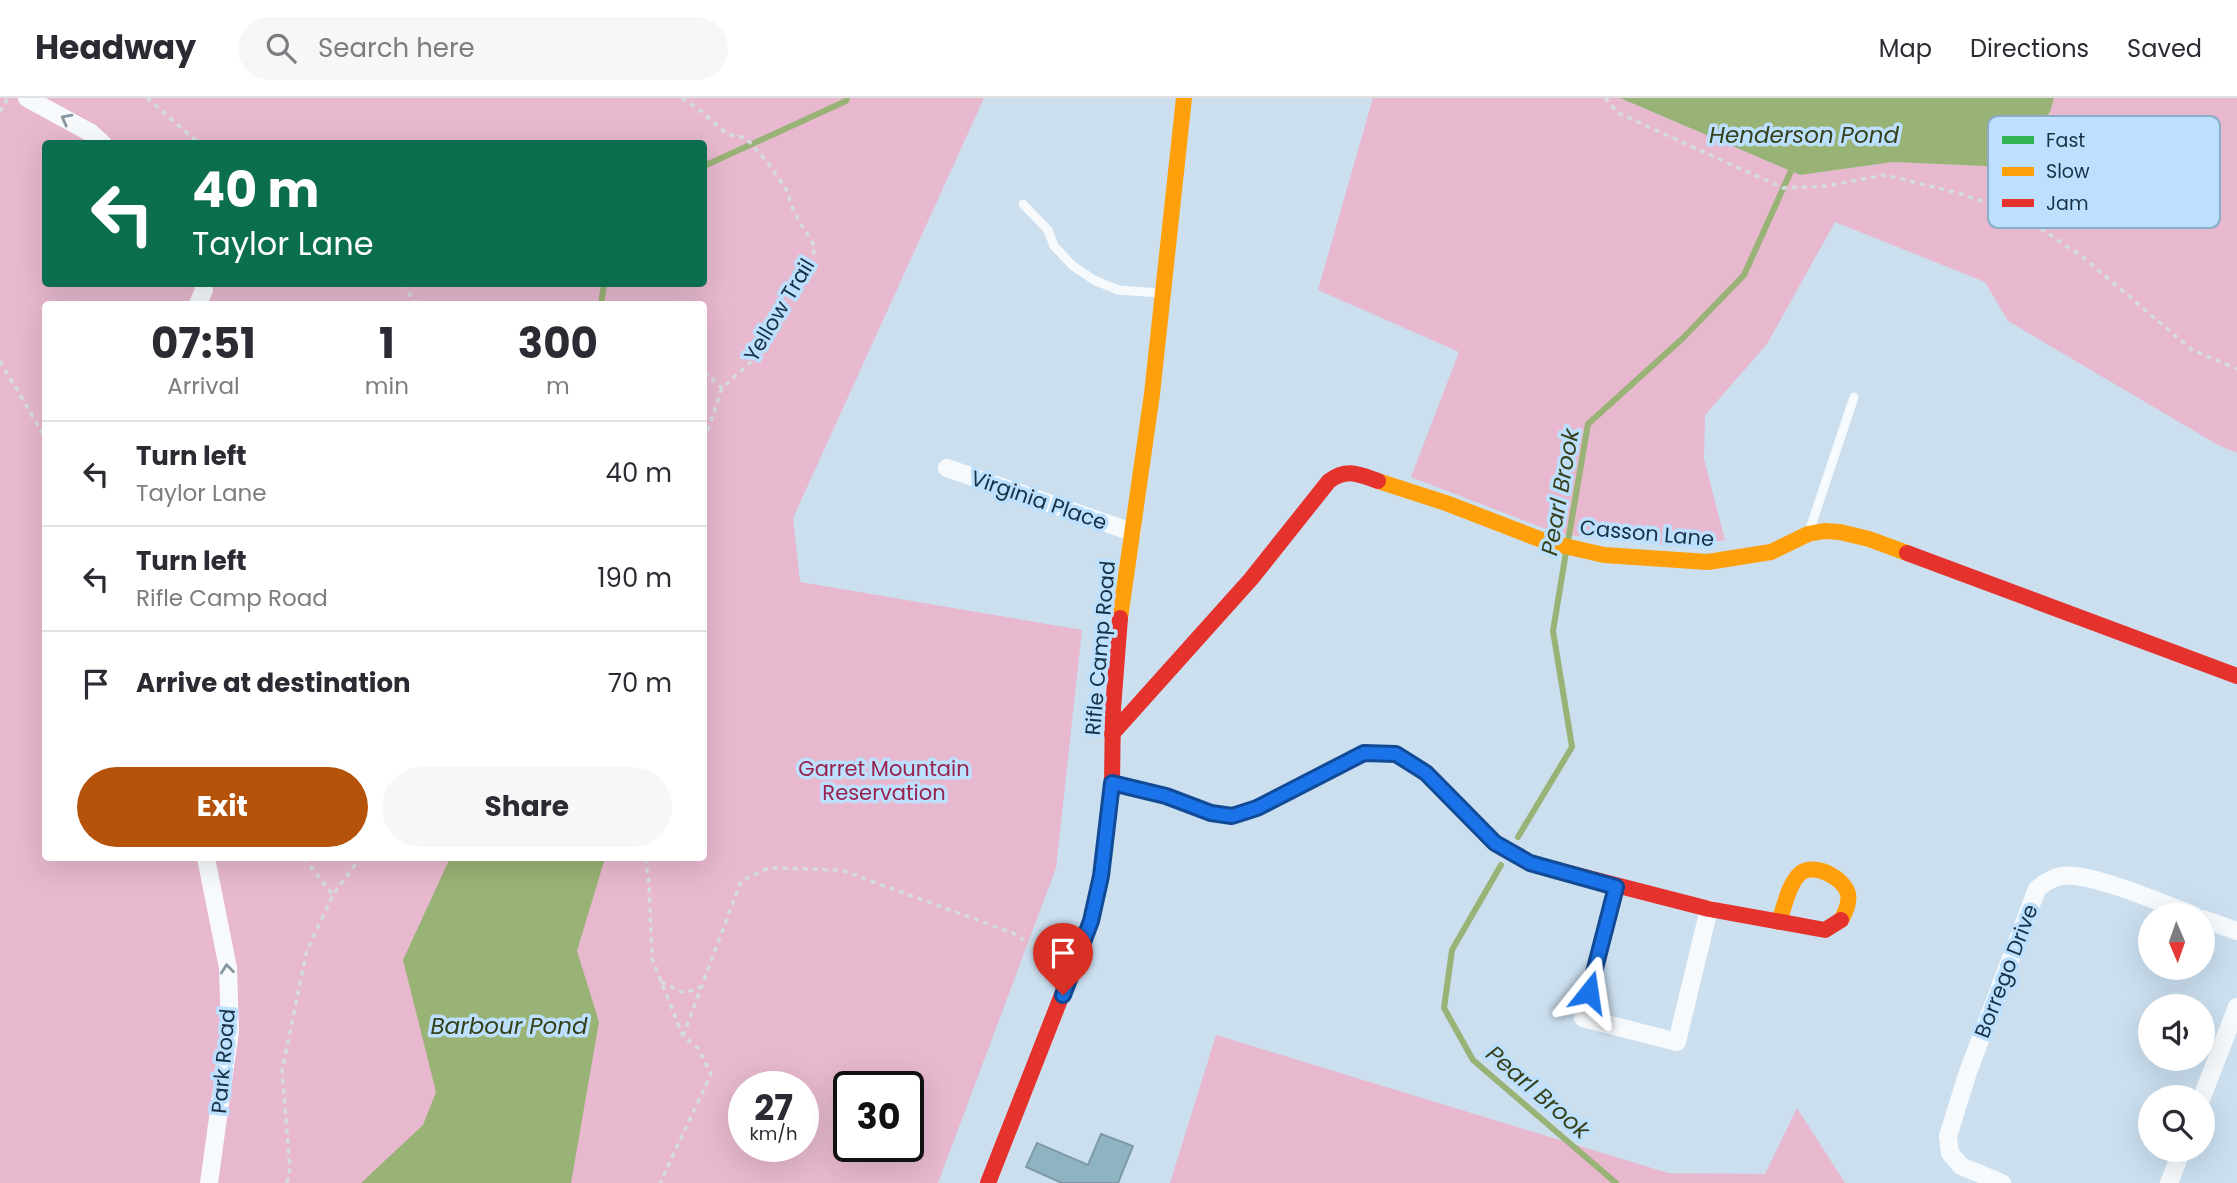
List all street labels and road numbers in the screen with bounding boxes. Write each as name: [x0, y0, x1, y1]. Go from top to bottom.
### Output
street label: Yellow Trail: [737, 253, 821, 367]
street label: Virginia Place: [967, 463, 1111, 537]
street label: Casson Lane: [1579, 513, 1715, 553]
street label: Rifle Camp Road: [1078, 560, 1122, 736]
street label: Borrego Drive: [1967, 900, 2045, 1042]
street label: Park Road: [204, 1007, 242, 1115]

